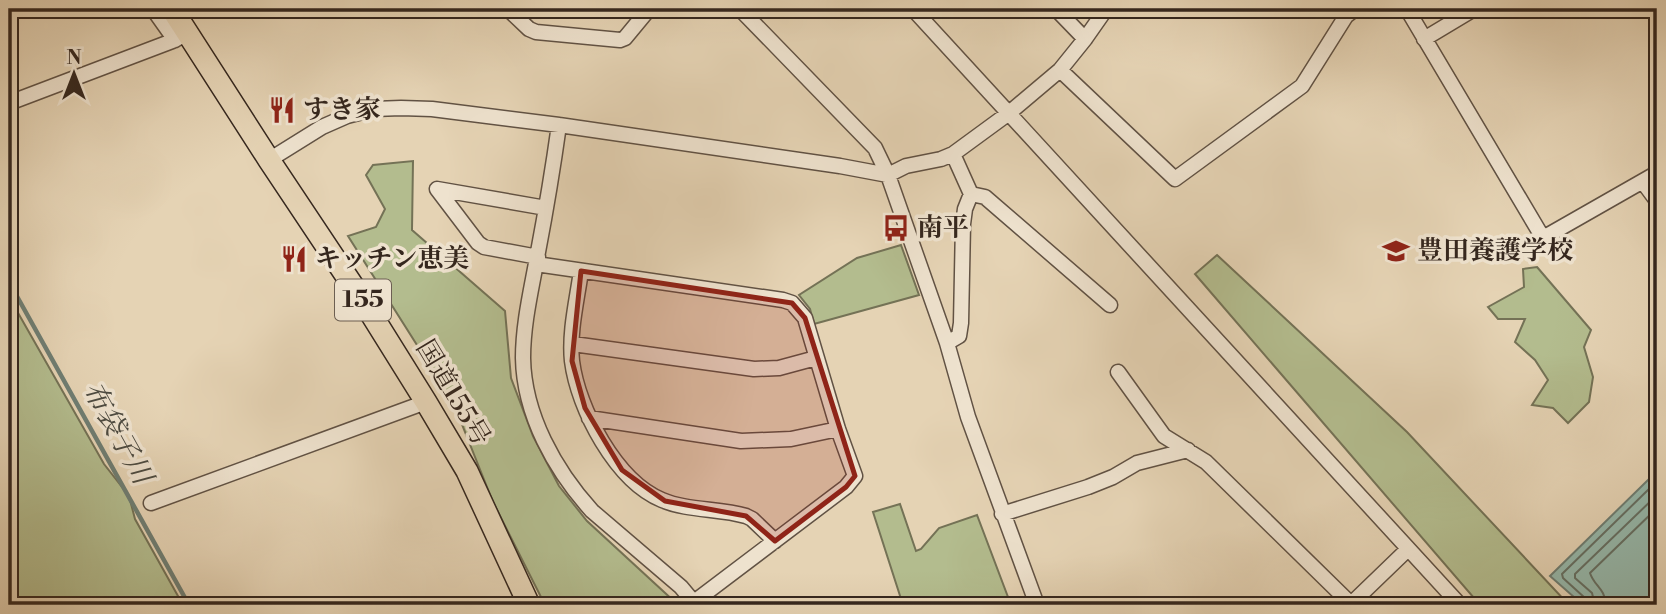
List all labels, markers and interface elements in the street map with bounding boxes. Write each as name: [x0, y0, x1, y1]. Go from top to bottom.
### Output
north arrow: [38, 38, 108, 108]
text: N: [66, 46, 82, 70]
place label: すき家: [303, 94, 381, 126]
restaurant icon: すき家: [267, 95, 297, 125]
place label: 南平: [917, 212, 969, 244]
bus stop icon: 南平: [881, 213, 911, 243]
place label: 豊田養護学校: [1417, 235, 1573, 267]
school or university icon: 豊田養護学校: [1381, 236, 1411, 266]
place label: キッチン恵美: [315, 243, 469, 275]
restaurant icon: キッチン恵美: [279, 244, 309, 274]
road number: 155: [335, 279, 391, 320]
street label: 国道155号: [409, 334, 497, 452]
water label: 布袋子川: [75, 376, 161, 493]

